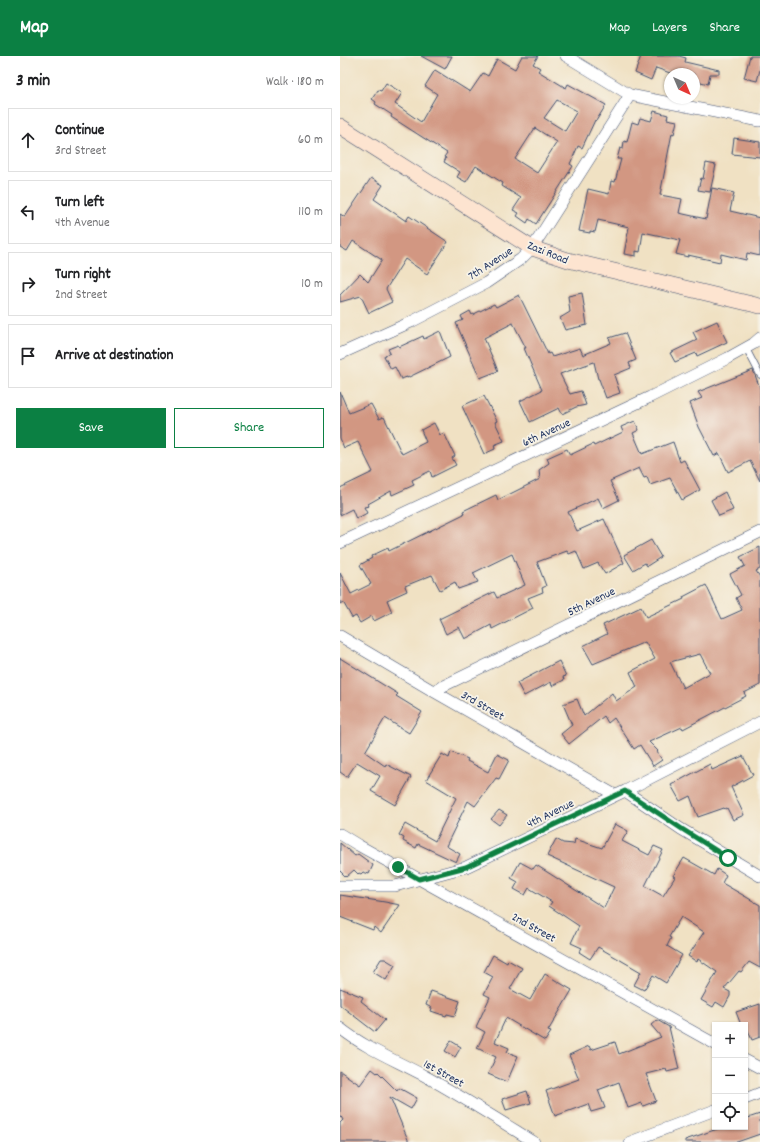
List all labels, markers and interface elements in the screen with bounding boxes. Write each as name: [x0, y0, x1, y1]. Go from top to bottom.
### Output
text: Map: [20, 15, 49, 42]
text: Map: [609, 18, 630, 38]
text: Layers: [652, 18, 687, 38]
text: Share: [709, 18, 740, 38]
north arrow: [664, 68, 700, 104]
text: 3 min: [16, 70, 50, 94]
text: Walk · 180 m: [266, 73, 324, 92]
text: Continue: [55, 120, 104, 142]
icon: ahead: [17, 129, 39, 151]
text: 60 m: [298, 131, 323, 150]
text: 3rd Street: [55, 142, 106, 161]
text: Turn left: [55, 192, 104, 214]
icon: left: [17, 201, 39, 223]
text: 110 m: [298, 203, 323, 222]
text: 4th Avenue: [55, 214, 110, 233]
street label: Zazi Road: [524, 237, 570, 269]
street label: 7th Avenue: [465, 243, 516, 285]
text: Turn right: [55, 264, 111, 286]
icon: right: [17, 273, 39, 295]
text: 10 m: [301, 275, 323, 294]
text: 2nd Street: [55, 286, 107, 305]
icon: arrive: [17, 345, 39, 367]
text: Arrive at destination: [55, 345, 173, 367]
button: Save: [16, 408, 166, 448]
button: Share: [174, 408, 324, 448]
street label: 6th Avenue: [520, 415, 574, 452]
street label: 5th Avenue: [565, 584, 618, 621]
street label: 3rd Street: [458, 687, 507, 726]
street label: 4th Avenue: [524, 796, 577, 833]
route start: [719, 849, 737, 867]
route end: [389, 858, 407, 876]
street label: 2nd Street: [508, 909, 559, 948]
map controls: [712, 1022, 748, 1130]
button: +: [712, 1022, 748, 1058]
street label: 1st Street: [420, 1056, 467, 1093]
button: −: [712, 1058, 748, 1094]
button: locate: [712, 1094, 748, 1130]

